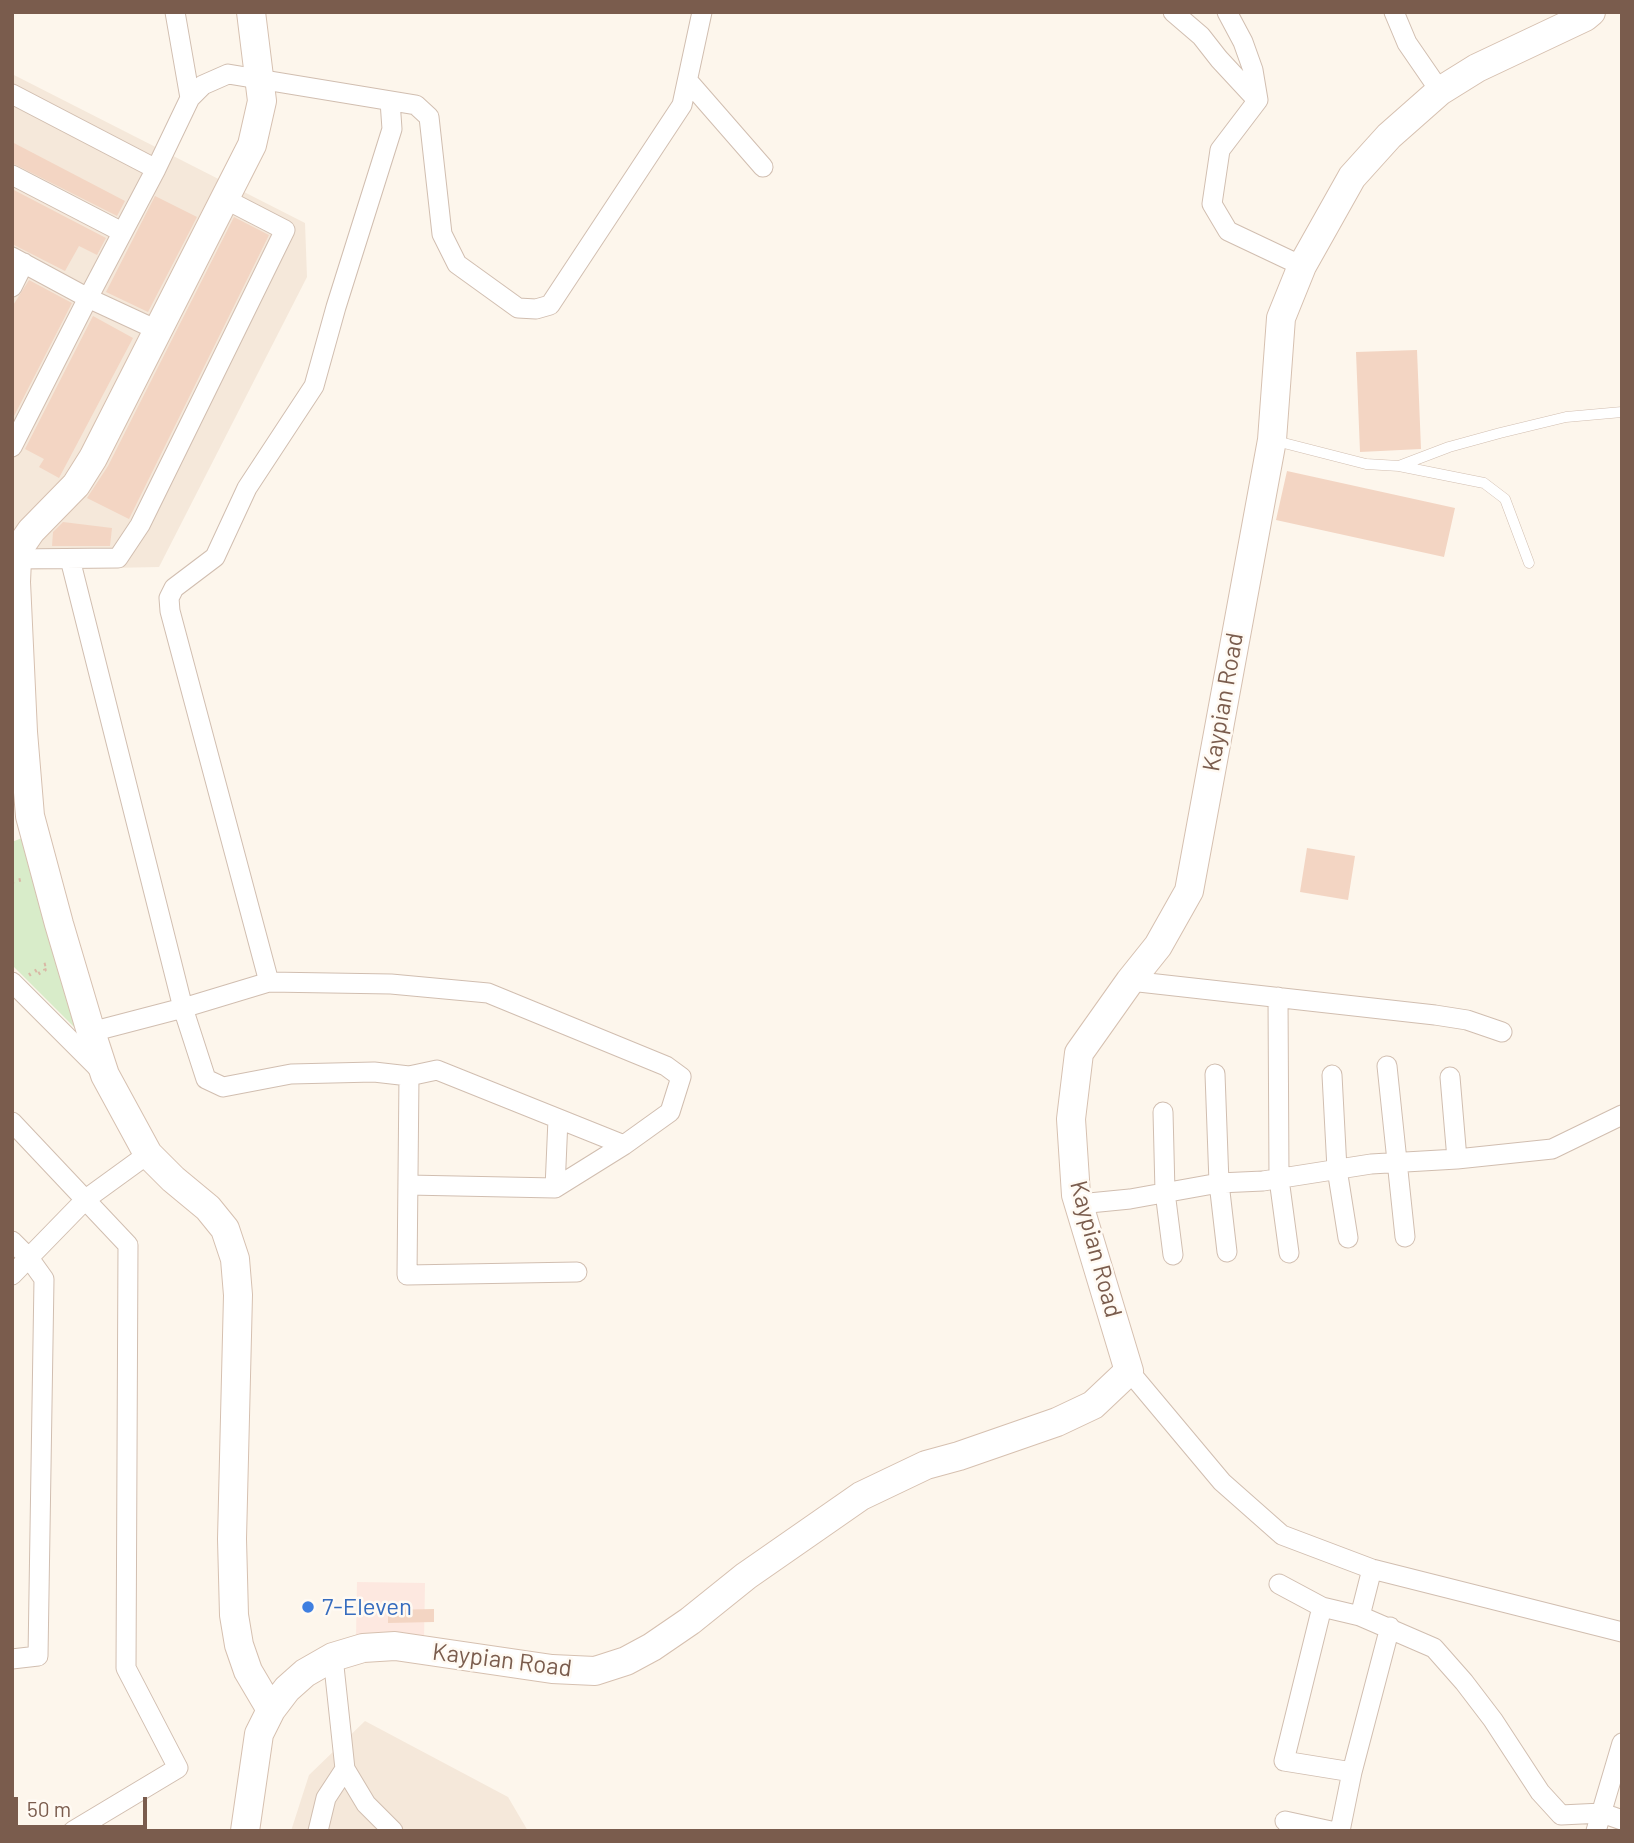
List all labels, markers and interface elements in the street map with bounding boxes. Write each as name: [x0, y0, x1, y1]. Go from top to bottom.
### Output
street label: Kaypian Road: [1197, 630, 1249, 774]
street label: Kaypian Road: [1064, 1178, 1128, 1320]
place label: 7-Eleven: [322, 1593, 412, 1621]
marker: 7-Eleven: [300, 1599, 316, 1615]
street label: Kaypian Road: [431, 1637, 573, 1683]
scale bar: [18, 1784, 150, 1828]
text: 50 m: [27, 1796, 71, 1821]

